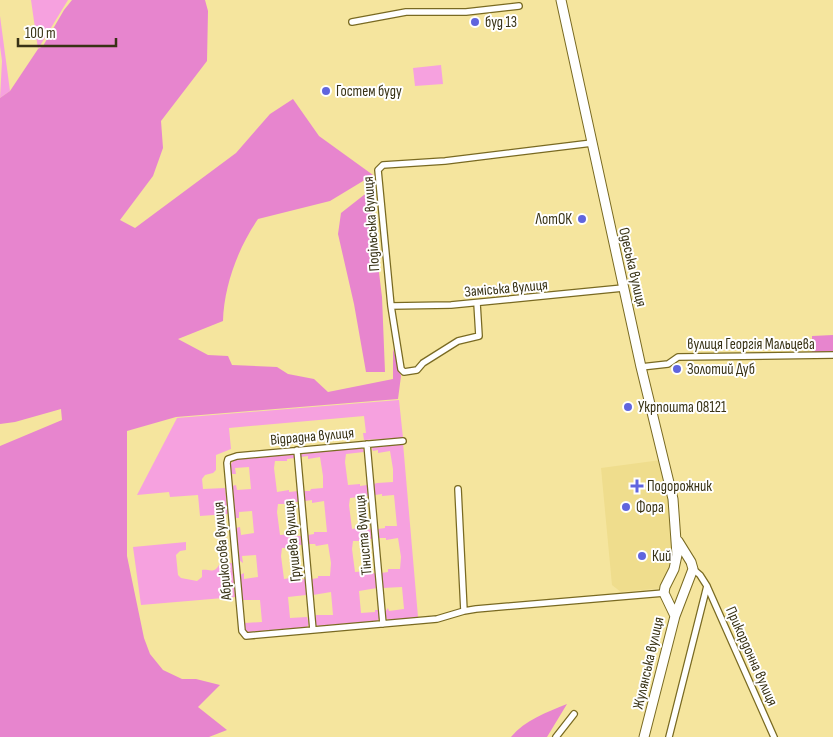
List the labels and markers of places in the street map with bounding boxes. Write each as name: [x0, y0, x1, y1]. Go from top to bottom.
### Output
place label: буд 13: [485, 13, 517, 32]
marker: буд 13: [469, 16, 481, 28]
place label: Гостем буду: [336, 82, 402, 101]
marker: Гостем буду: [320, 85, 332, 97]
place label: ЛотОК: [534, 210, 572, 229]
marker: ЛотОК: [576, 213, 588, 225]
place label: Золотий Дуб: [687, 360, 755, 379]
marker: Золотий Дуб: [671, 363, 683, 375]
place label: Укрпошта 08121: [638, 398, 727, 417]
marker: Укрпошта 08121: [622, 401, 634, 413]
place label: Подорожник: [647, 477, 712, 496]
marker: Подорожник: [631, 480, 643, 492]
place label: Фора: [636, 498, 664, 517]
marker: Фора: [620, 501, 632, 513]
place label: Кий: [652, 547, 671, 566]
marker: Кий: [636, 550, 648, 562]

